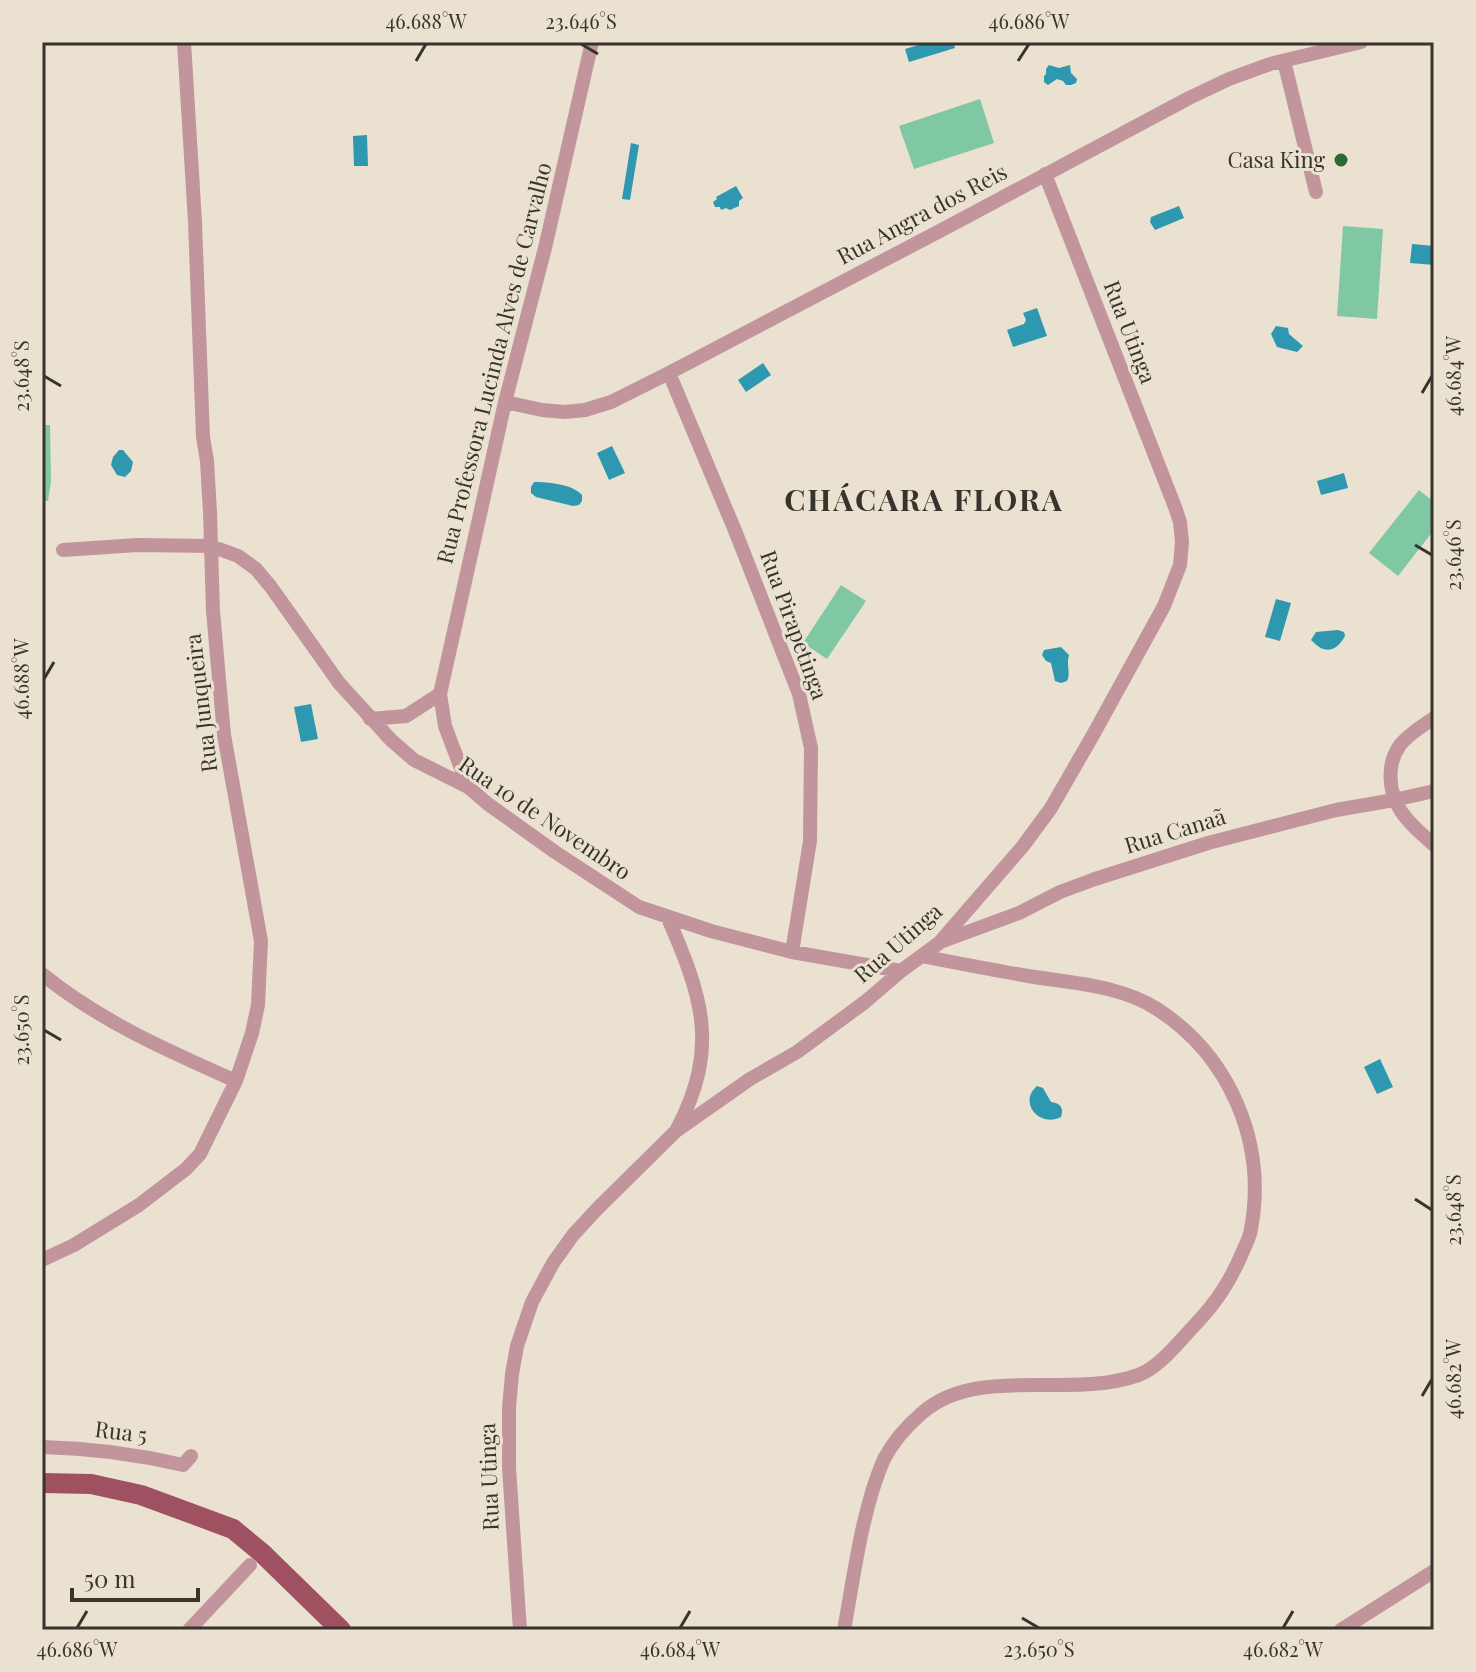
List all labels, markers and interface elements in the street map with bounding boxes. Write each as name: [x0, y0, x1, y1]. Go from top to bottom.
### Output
text: 46.688°W: [385, 7, 467, 34]
text: 23.646°S: [545, 7, 617, 34]
text: 46.686°W: [989, 7, 1070, 34]
place label: Casa King: [1228, 144, 1325, 174]
marker: Casa King: [1332, 151, 1350, 169]
street label: Rua Angra dos Reis: [831, 156, 1012, 271]
street label: Rua Professora Lucinda Alves de Carvalho: [429, 159, 558, 567]
street label: Rua Utinga: [1098, 276, 1164, 387]
text: 46.684°W: [1439, 335, 1466, 416]
text: 23.648°S: [7, 340, 34, 412]
district label: CHÁCARA FLORA: [784, 479, 1064, 519]
text: 23.646°S: [1439, 519, 1466, 591]
street label: Rua Pirapetinga: [754, 546, 836, 703]
street label: Rua Junqueira: [177, 632, 223, 774]
text: 46.688°W: [7, 638, 34, 720]
street label: Rua 10 de Novembro: [454, 748, 637, 886]
street label: Rua Canaã: [1120, 800, 1229, 860]
street label: Rua Utinga: [847, 896, 948, 989]
text: 23.650°S: [7, 994, 34, 1066]
text: 23.648°S: [1439, 1174, 1466, 1246]
text: 46.682°W: [1439, 1338, 1466, 1419]
street label: Rua 5: [93, 1413, 149, 1449]
street label: Rua Utinga: [471, 1423, 505, 1531]
scale bar: [72, 1552, 198, 1602]
text: 50 m: [84, 1562, 136, 1594]
text: 46.686°W: [37, 1635, 118, 1662]
text: 46.684°W: [640, 1635, 721, 1662]
text: 23.650°S: [1003, 1635, 1075, 1662]
text: 46.682°W: [1243, 1635, 1324, 1662]

